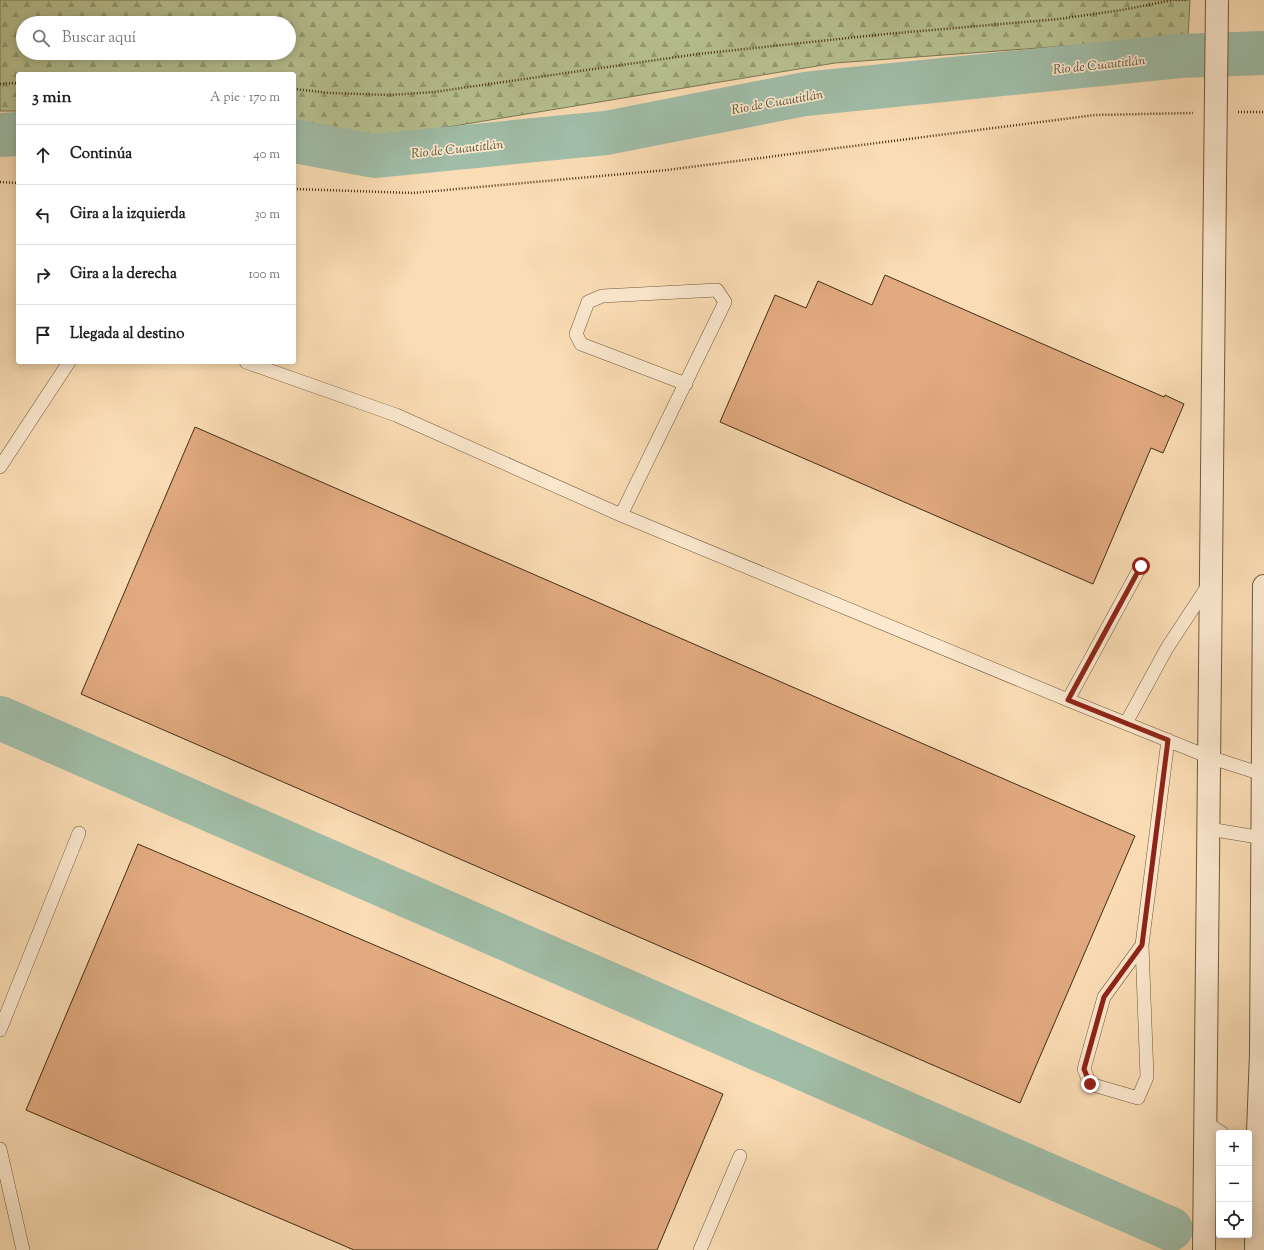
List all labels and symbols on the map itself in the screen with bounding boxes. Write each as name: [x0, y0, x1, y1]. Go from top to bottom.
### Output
water label: Rio de Cuautitlán: [1052, 52, 1146, 80]
water label: Rio de Cuautitlán: [730, 86, 825, 120]
water label: Rio de Cuautitlán: [410, 136, 504, 164]
route start: [1132, 557, 1150, 575]
route end: [1081, 1075, 1099, 1093]

